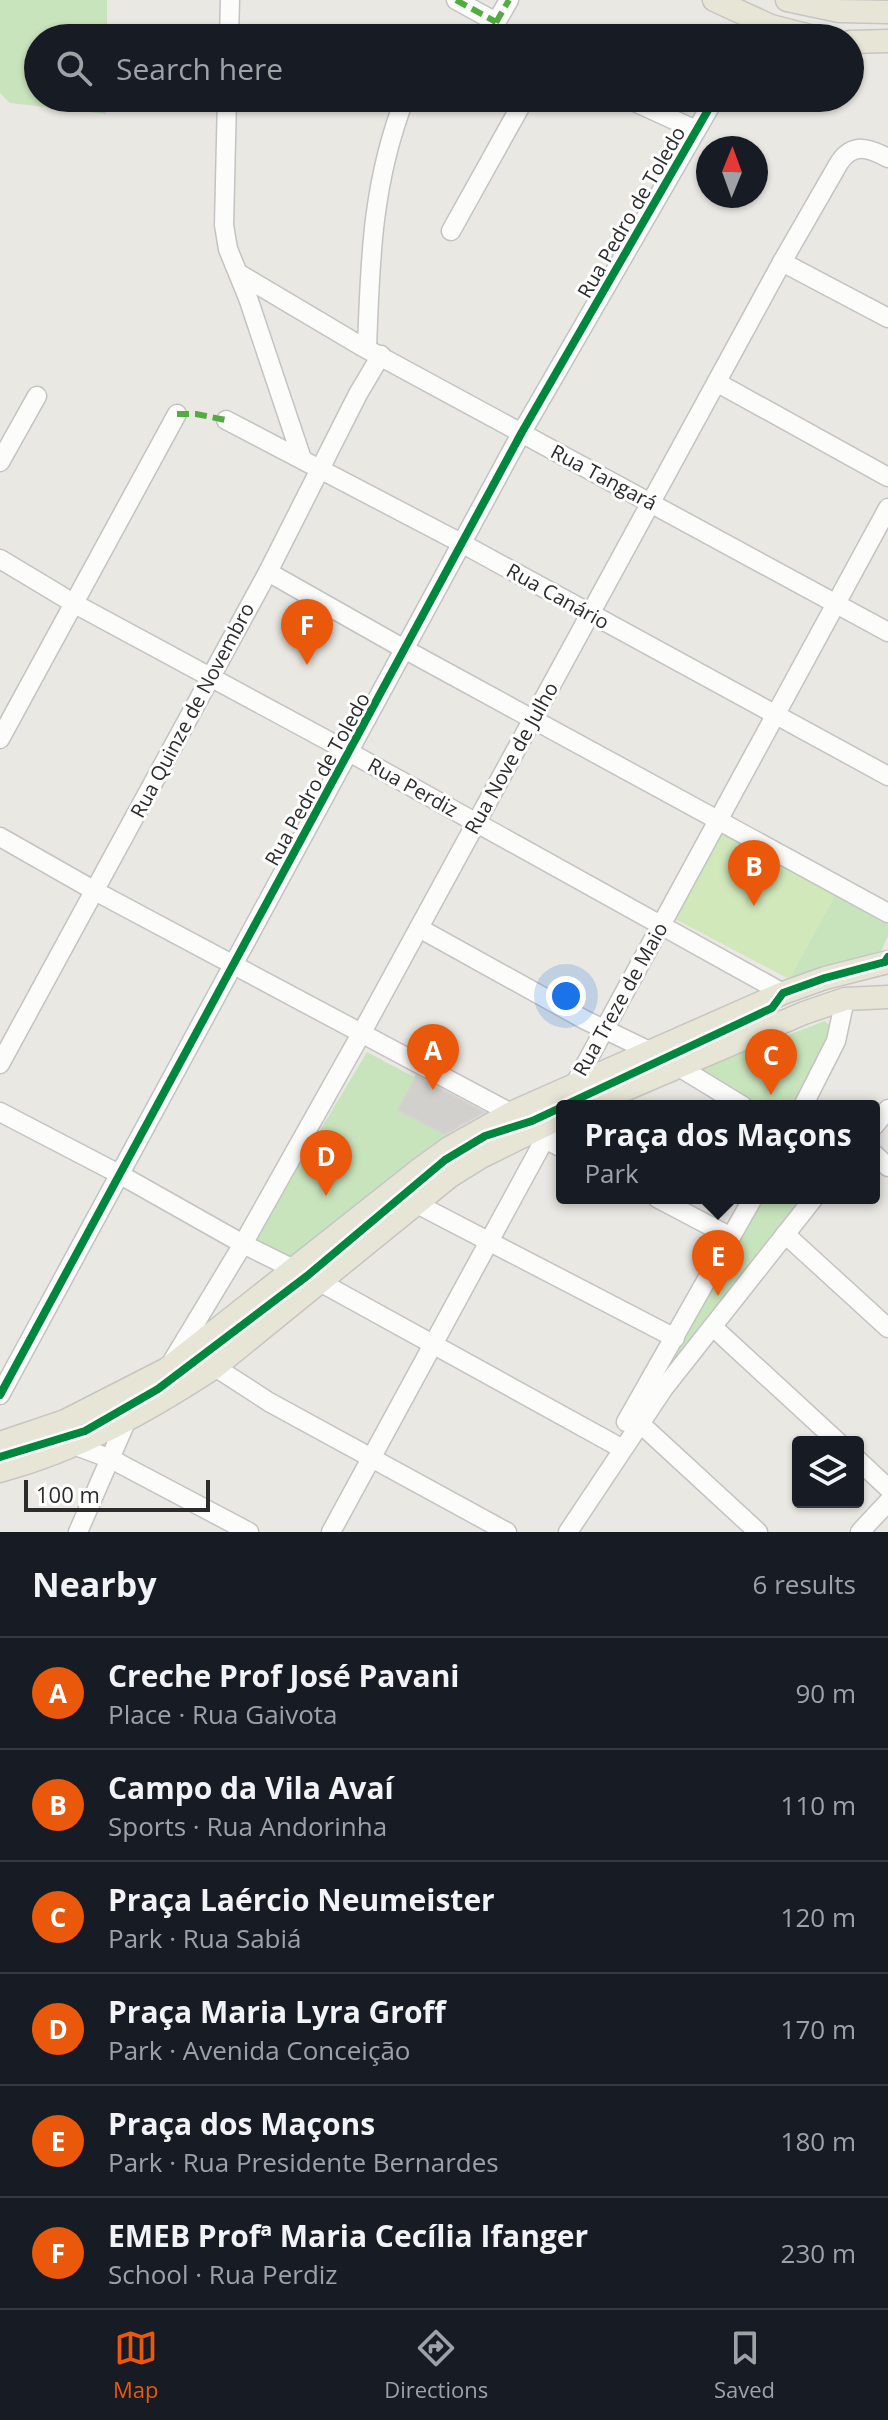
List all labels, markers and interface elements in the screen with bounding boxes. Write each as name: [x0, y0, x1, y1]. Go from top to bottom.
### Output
search box: [24, 24, 864, 112]
icon: search: [52, 46, 96, 90]
text: Search here: [116, 48, 283, 89]
street label: Rua Pedro de Toledo: [571, 121, 691, 303]
north arrow: [696, 136, 768, 208]
street label: Rua Tangará: [546, 438, 662, 516]
street label: Rua Canário: [502, 557, 614, 635]
street label: Rua Quinze de Novembro: [124, 598, 260, 822]
pin: F: [281, 599, 333, 665]
street label: Rua Nove de Julho: [458, 677, 564, 839]
street label: Rua Pedro de Toledo: [258, 688, 376, 870]
street label: Rua Perdiz: [363, 751, 463, 823]
pin: B: [728, 840, 780, 906]
street label: Rua Treze de Maio: [567, 917, 673, 1081]
your location: [546, 976, 586, 1016]
pin: A: [407, 1024, 459, 1090]
pin: C: [745, 1029, 797, 1095]
popup: [556, 1100, 880, 1204]
text: Praça dos Maçons: [584, 1114, 852, 1155]
pin: D: [300, 1130, 352, 1196]
text: Park: [584, 1155, 639, 1191]
pin: E: [692, 1230, 744, 1296]
map controls: [792, 1436, 864, 1508]
button: layers: [792, 1436, 864, 1508]
scale bar: [24, 1476, 210, 1512]
text: 100 m: [36, 1479, 100, 1509]
text: Nearby: [32, 1561, 157, 1607]
text: 6 results: [753, 1566, 856, 1602]
text: Creche Prof José Pavani: [108, 1655, 460, 1696]
text: A: [49, 1675, 67, 1711]
text: 90 m: [795, 1675, 856, 1711]
text: Place · Rua Gaivota: [108, 1696, 338, 1732]
text: Campo da Vila Avaí: [108, 1767, 394, 1808]
text: B: [49, 1787, 67, 1823]
text: 110 m: [781, 1787, 856, 1823]
text: Sports · Rua Andorinha: [108, 1808, 387, 1844]
text: Praça Laércio Neumeister: [108, 1879, 495, 1920]
text: C: [50, 1899, 66, 1935]
text: 120 m: [781, 1899, 856, 1935]
text: Park · Rua Sabiá: [108, 1920, 302, 1956]
text: Praça Maria Lyra Groff: [108, 1991, 446, 2032]
text: D: [48, 2011, 68, 2047]
text: 170 m: [781, 2011, 856, 2047]
text: Park · Avenida Conceição: [108, 2032, 410, 2068]
text: Praça dos Maçons: [108, 2103, 375, 2144]
text: E: [51, 2123, 65, 2159]
text: 180 m: [781, 2123, 856, 2159]
text: Park · Rua Presidente Bernardes: [108, 2144, 499, 2180]
text: EMEB Profª Maria Cecília Ifanger: [108, 2215, 588, 2256]
text: F: [51, 2235, 65, 2271]
text: 230 m: [781, 2235, 856, 2271]
text: School · Rua Perdiz: [108, 2256, 338, 2292]
tab: Map: [113, 2326, 158, 2404]
tab: Directions: [384, 2326, 488, 2404]
tab: Saved: [714, 2326, 775, 2404]

